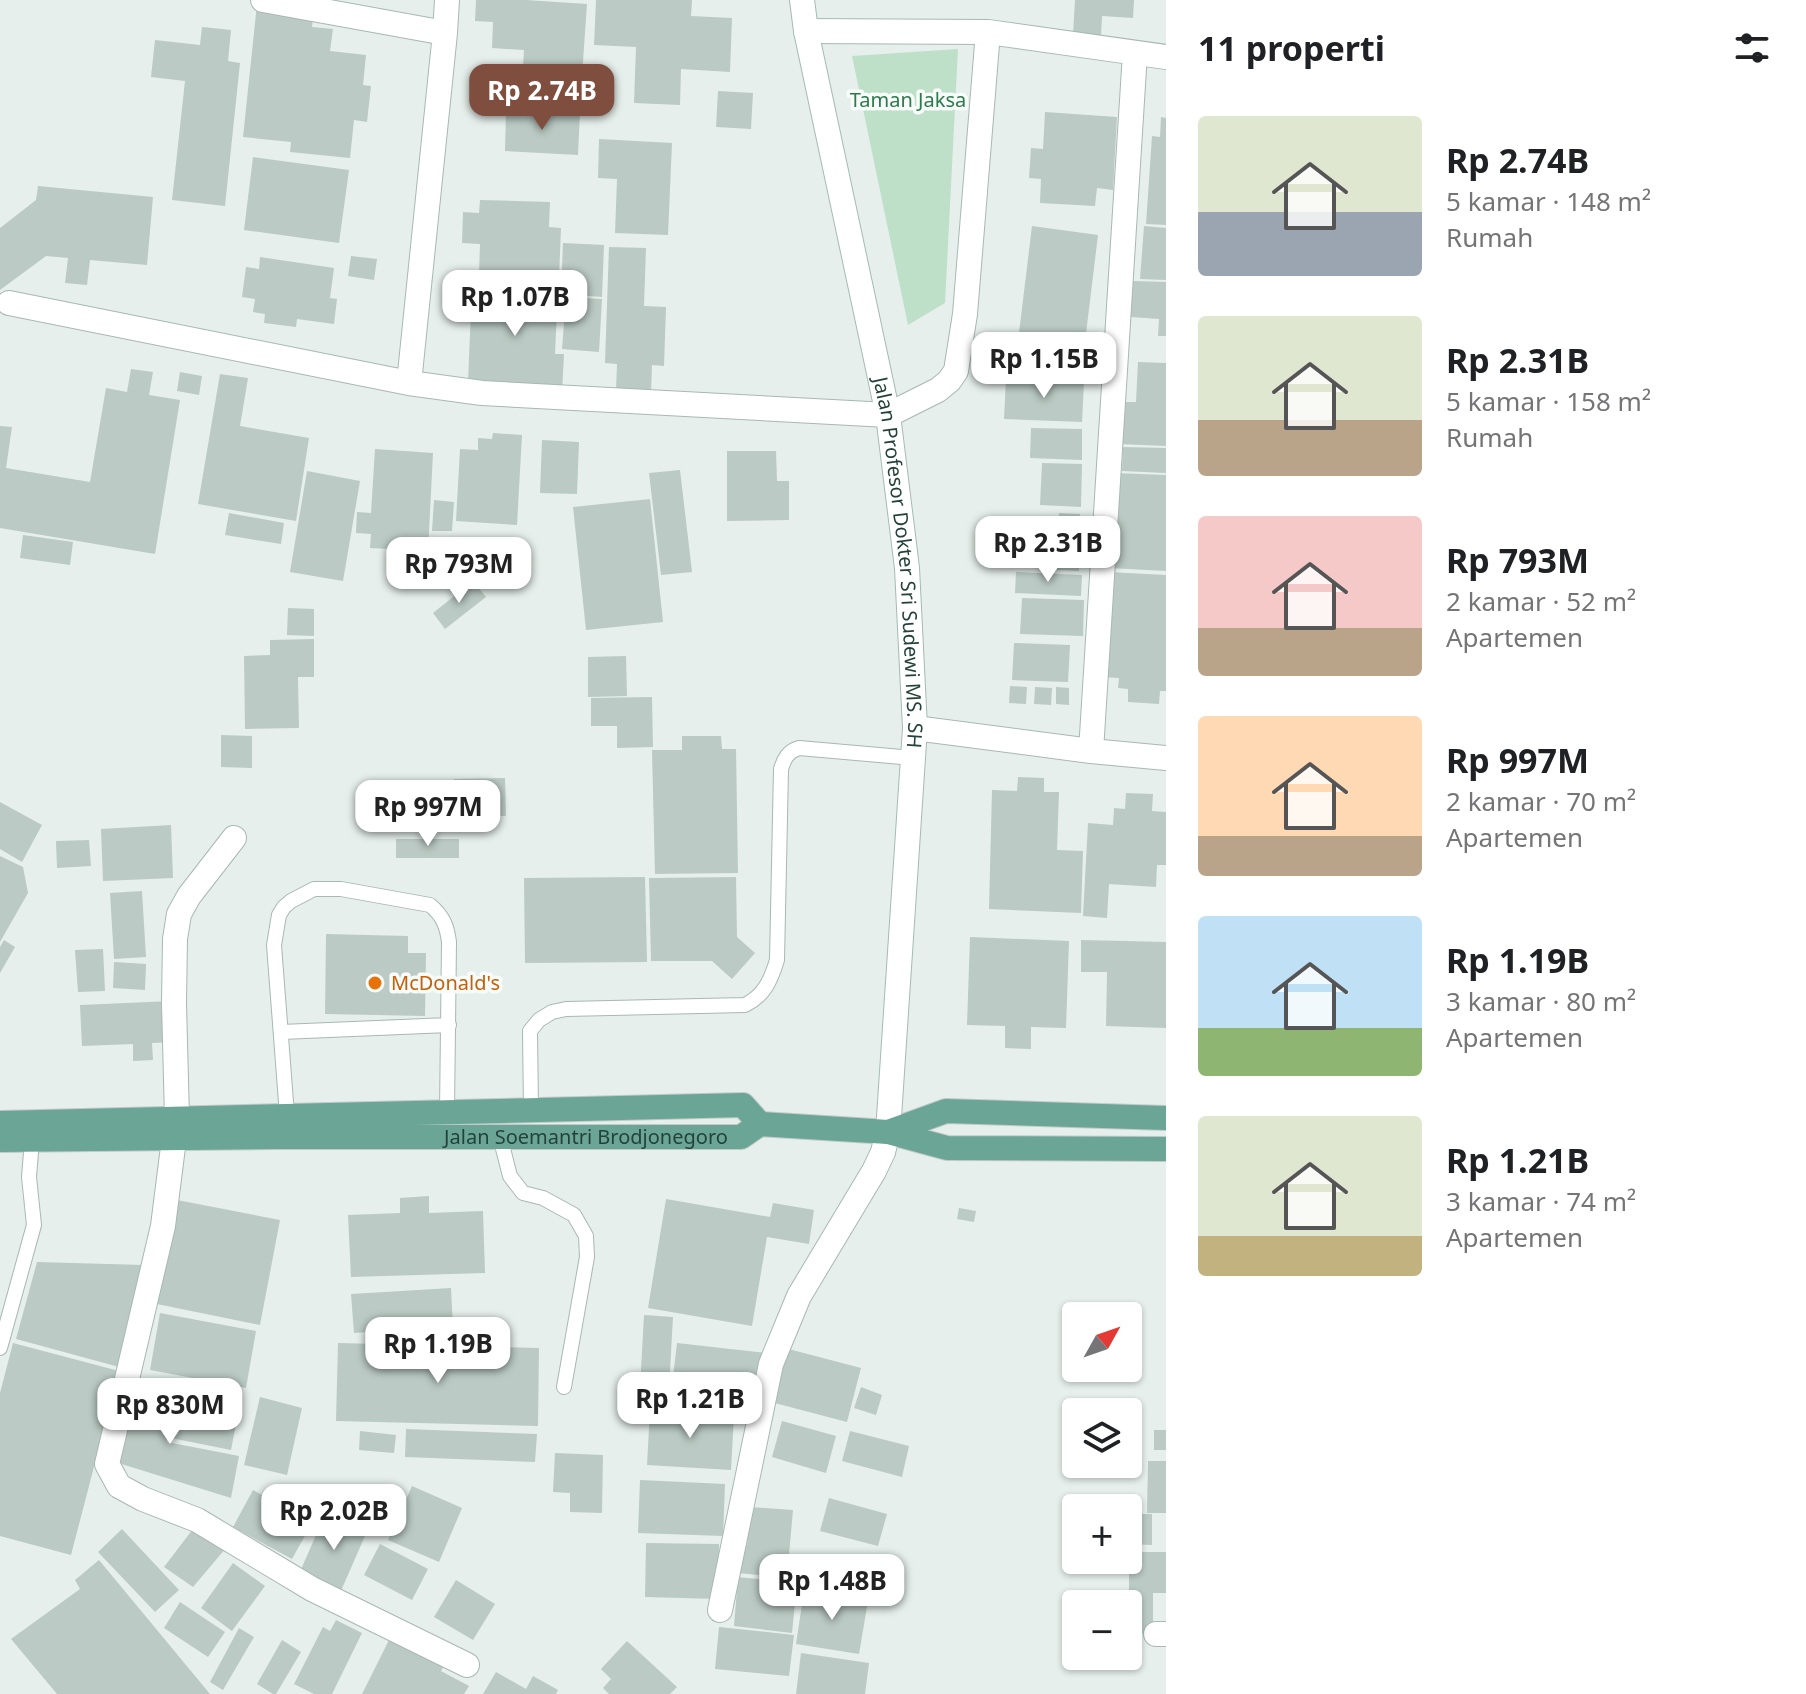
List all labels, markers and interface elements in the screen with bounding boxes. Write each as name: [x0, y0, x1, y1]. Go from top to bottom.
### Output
text: 11 properti: [1198, 25, 1385, 71]
icon: filters: [1730, 26, 1774, 70]
pin: Rp 2.74B: [459, 64, 625, 132]
text: Rp 2.74B: [487, 72, 597, 108]
park label: Taman Jaksa: [850, 86, 966, 113]
text: Rp 2.74B: [1446, 137, 1589, 183]
icon: home: [1262, 148, 1358, 244]
text: 5 kamar · 148 m²: [1446, 183, 1651, 219]
text: Rumah: [1446, 219, 1533, 255]
pin: Rp 1.07B: [432, 270, 598, 338]
text: Rp 1.07B: [460, 278, 570, 314]
pin: Rp 1.15B: [961, 332, 1127, 400]
text: Rp 2.31B: [1446, 337, 1589, 383]
text: Rp 1.15B: [989, 340, 1099, 376]
icon: home: [1262, 348, 1358, 444]
street label: Jalan Profesor Dokter Sri Sudewi MS. SH: [867, 372, 929, 749]
text: 5 kamar · 158 m²: [1446, 383, 1651, 419]
text: Rumah: [1446, 419, 1533, 455]
pin: Rp 2.31B: [965, 516, 1131, 584]
text: Rp 2.31B: [993, 524, 1103, 560]
pin: Rp 793M: [385, 537, 533, 605]
text: Rp 793M: [1446, 537, 1589, 583]
text: Rp 793M: [404, 545, 514, 581]
icon: home: [1262, 548, 1358, 644]
text: 2 kamar · 52 m²: [1446, 583, 1636, 619]
text: Apartemen: [1446, 619, 1583, 655]
text: Rp 997M: [1446, 737, 1589, 783]
icon: home: [1262, 748, 1358, 844]
pin: Rp 997M: [354, 780, 502, 848]
text: 2 kamar · 70 m²: [1446, 783, 1636, 819]
text: Rp 997M: [373, 788, 483, 824]
text: Apartemen: [1446, 819, 1583, 855]
text: Rp 1.19B: [1446, 937, 1589, 983]
icon: home: [1262, 948, 1358, 1044]
place label: McDonald's: [391, 969, 500, 996]
marker: McDonald's: [366, 974, 384, 992]
text: 3 kamar · 80 m²: [1446, 983, 1636, 1019]
text: Apartemen: [1446, 1019, 1583, 1055]
street label: Jalan Soemantri Brodjonegoro: [442, 1123, 728, 1150]
text: Rp 1.21B: [1446, 1137, 1589, 1183]
icon: home: [1262, 1148, 1358, 1244]
text: 3 kamar · 74 m²: [1446, 1183, 1636, 1219]
text: Apartemen: [1446, 1219, 1583, 1255]
north arrow: [1062, 1302, 1142, 1382]
map controls: [1062, 1302, 1142, 1670]
pin: Rp 1.19B: [355, 1317, 521, 1385]
text: Rp 1.19B: [383, 1325, 493, 1361]
pin: Rp 1.21B: [607, 1372, 773, 1440]
pin: Rp 830M: [96, 1378, 244, 1446]
text: Rp 1.21B: [635, 1380, 745, 1416]
text: Rp 830M: [115, 1386, 225, 1422]
button: layers: [1062, 1398, 1142, 1478]
pin: Rp 2.02B: [251, 1484, 417, 1552]
text: Rp 2.02B: [279, 1492, 389, 1528]
button: +: [1062, 1494, 1142, 1574]
pin: Rp 1.48B: [749, 1554, 915, 1622]
text: Rp 1.48B: [777, 1562, 887, 1598]
button: −: [1062, 1590, 1142, 1670]

